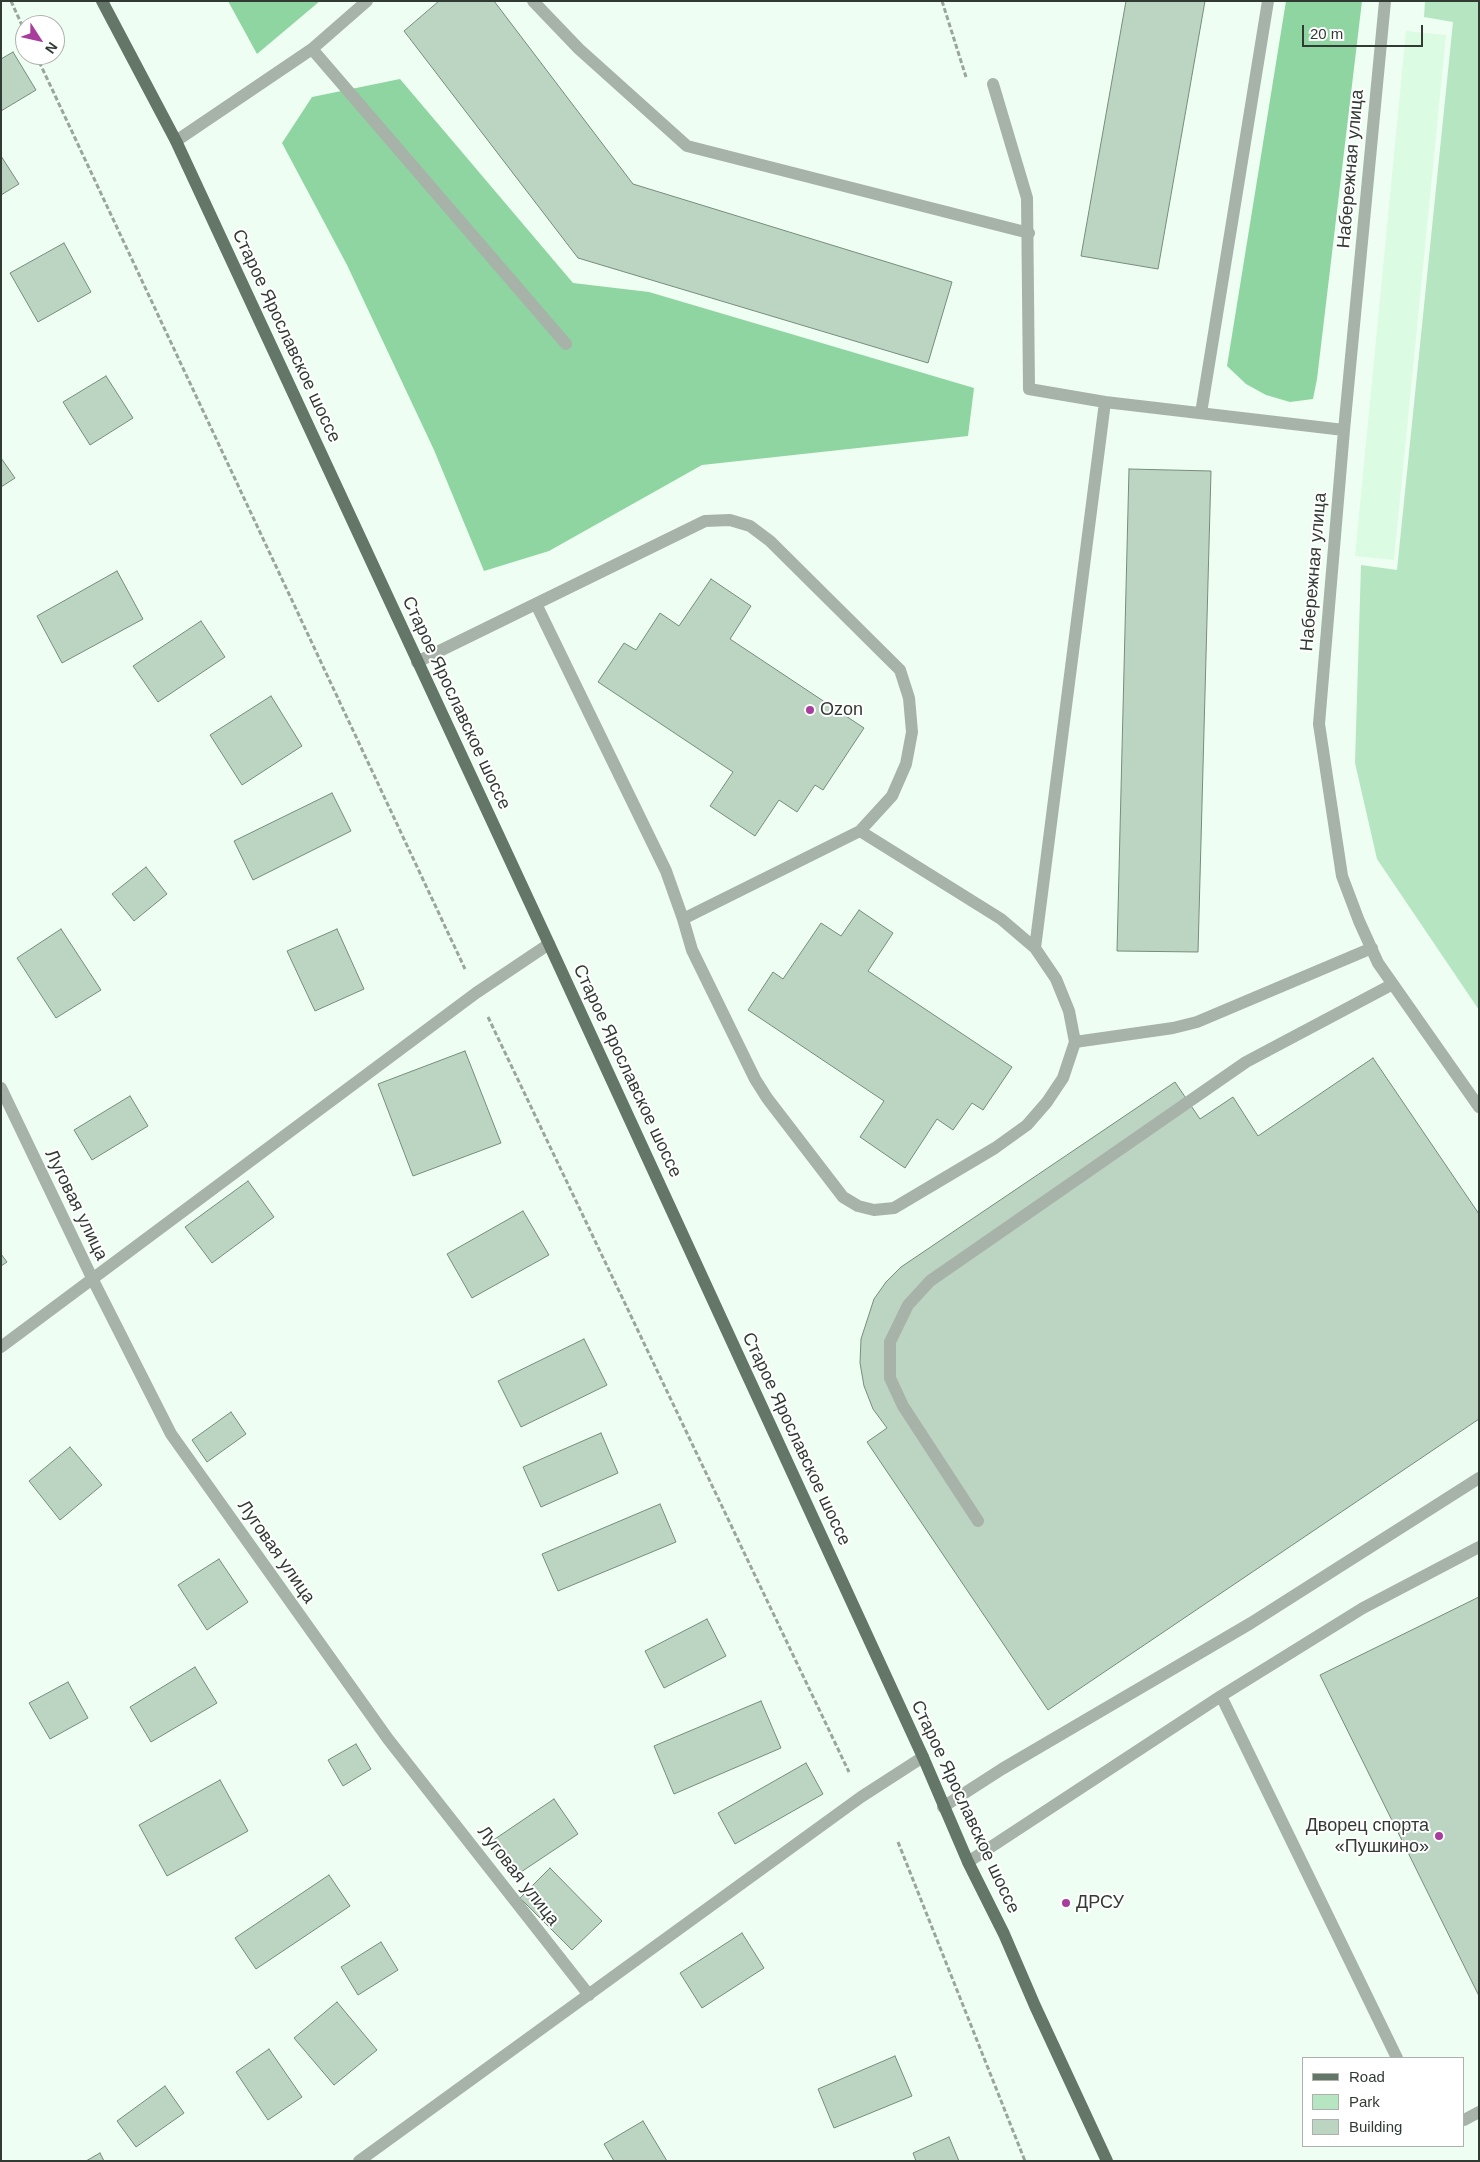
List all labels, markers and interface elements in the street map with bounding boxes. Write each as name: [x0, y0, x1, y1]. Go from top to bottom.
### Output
north arrow: [15, 15, 65, 65]
scale bar: [1305, 15, 1426, 47]
text: 20 m: [1310, 25, 1343, 42]
text: N: [42, 39, 61, 57]
street label: Набережная улица: [1333, 89, 1369, 249]
street label: Старое Ярославское шоссе: [227, 226, 345, 446]
street label: Набережная улица: [1296, 492, 1332, 652]
street label: Старое Ярославское шоссе: [397, 593, 515, 813]
place label: Ozon: [820, 699, 863, 721]
marker: Ozon: [804, 704, 816, 716]
street label: Старое Ярославское шоссе: [568, 961, 686, 1181]
street label: Луговая улица: [40, 1146, 112, 1264]
street label: Старое Ярославское шоссе: [737, 1329, 855, 1549]
street label: Луговая улица: [233, 1496, 319, 1608]
street label: Старое Ярославское шоссе: [906, 1697, 1024, 1917]
place label: Дворец спорта «Пушкино»: [1306, 1815, 1429, 1858]
street label: Луговая улица: [472, 1822, 564, 1930]
marker: Дворец спорта «Пушкино»: [1433, 1830, 1445, 1842]
place label: ДРСУ: [1076, 1892, 1124, 1914]
marker: ДРСУ: [1060, 1897, 1072, 1909]
legend: [1302, 2057, 1465, 2147]
text: Road: [1349, 2068, 1385, 2085]
text: Park: [1349, 2093, 1380, 2110]
text: Building: [1349, 2118, 1402, 2135]

